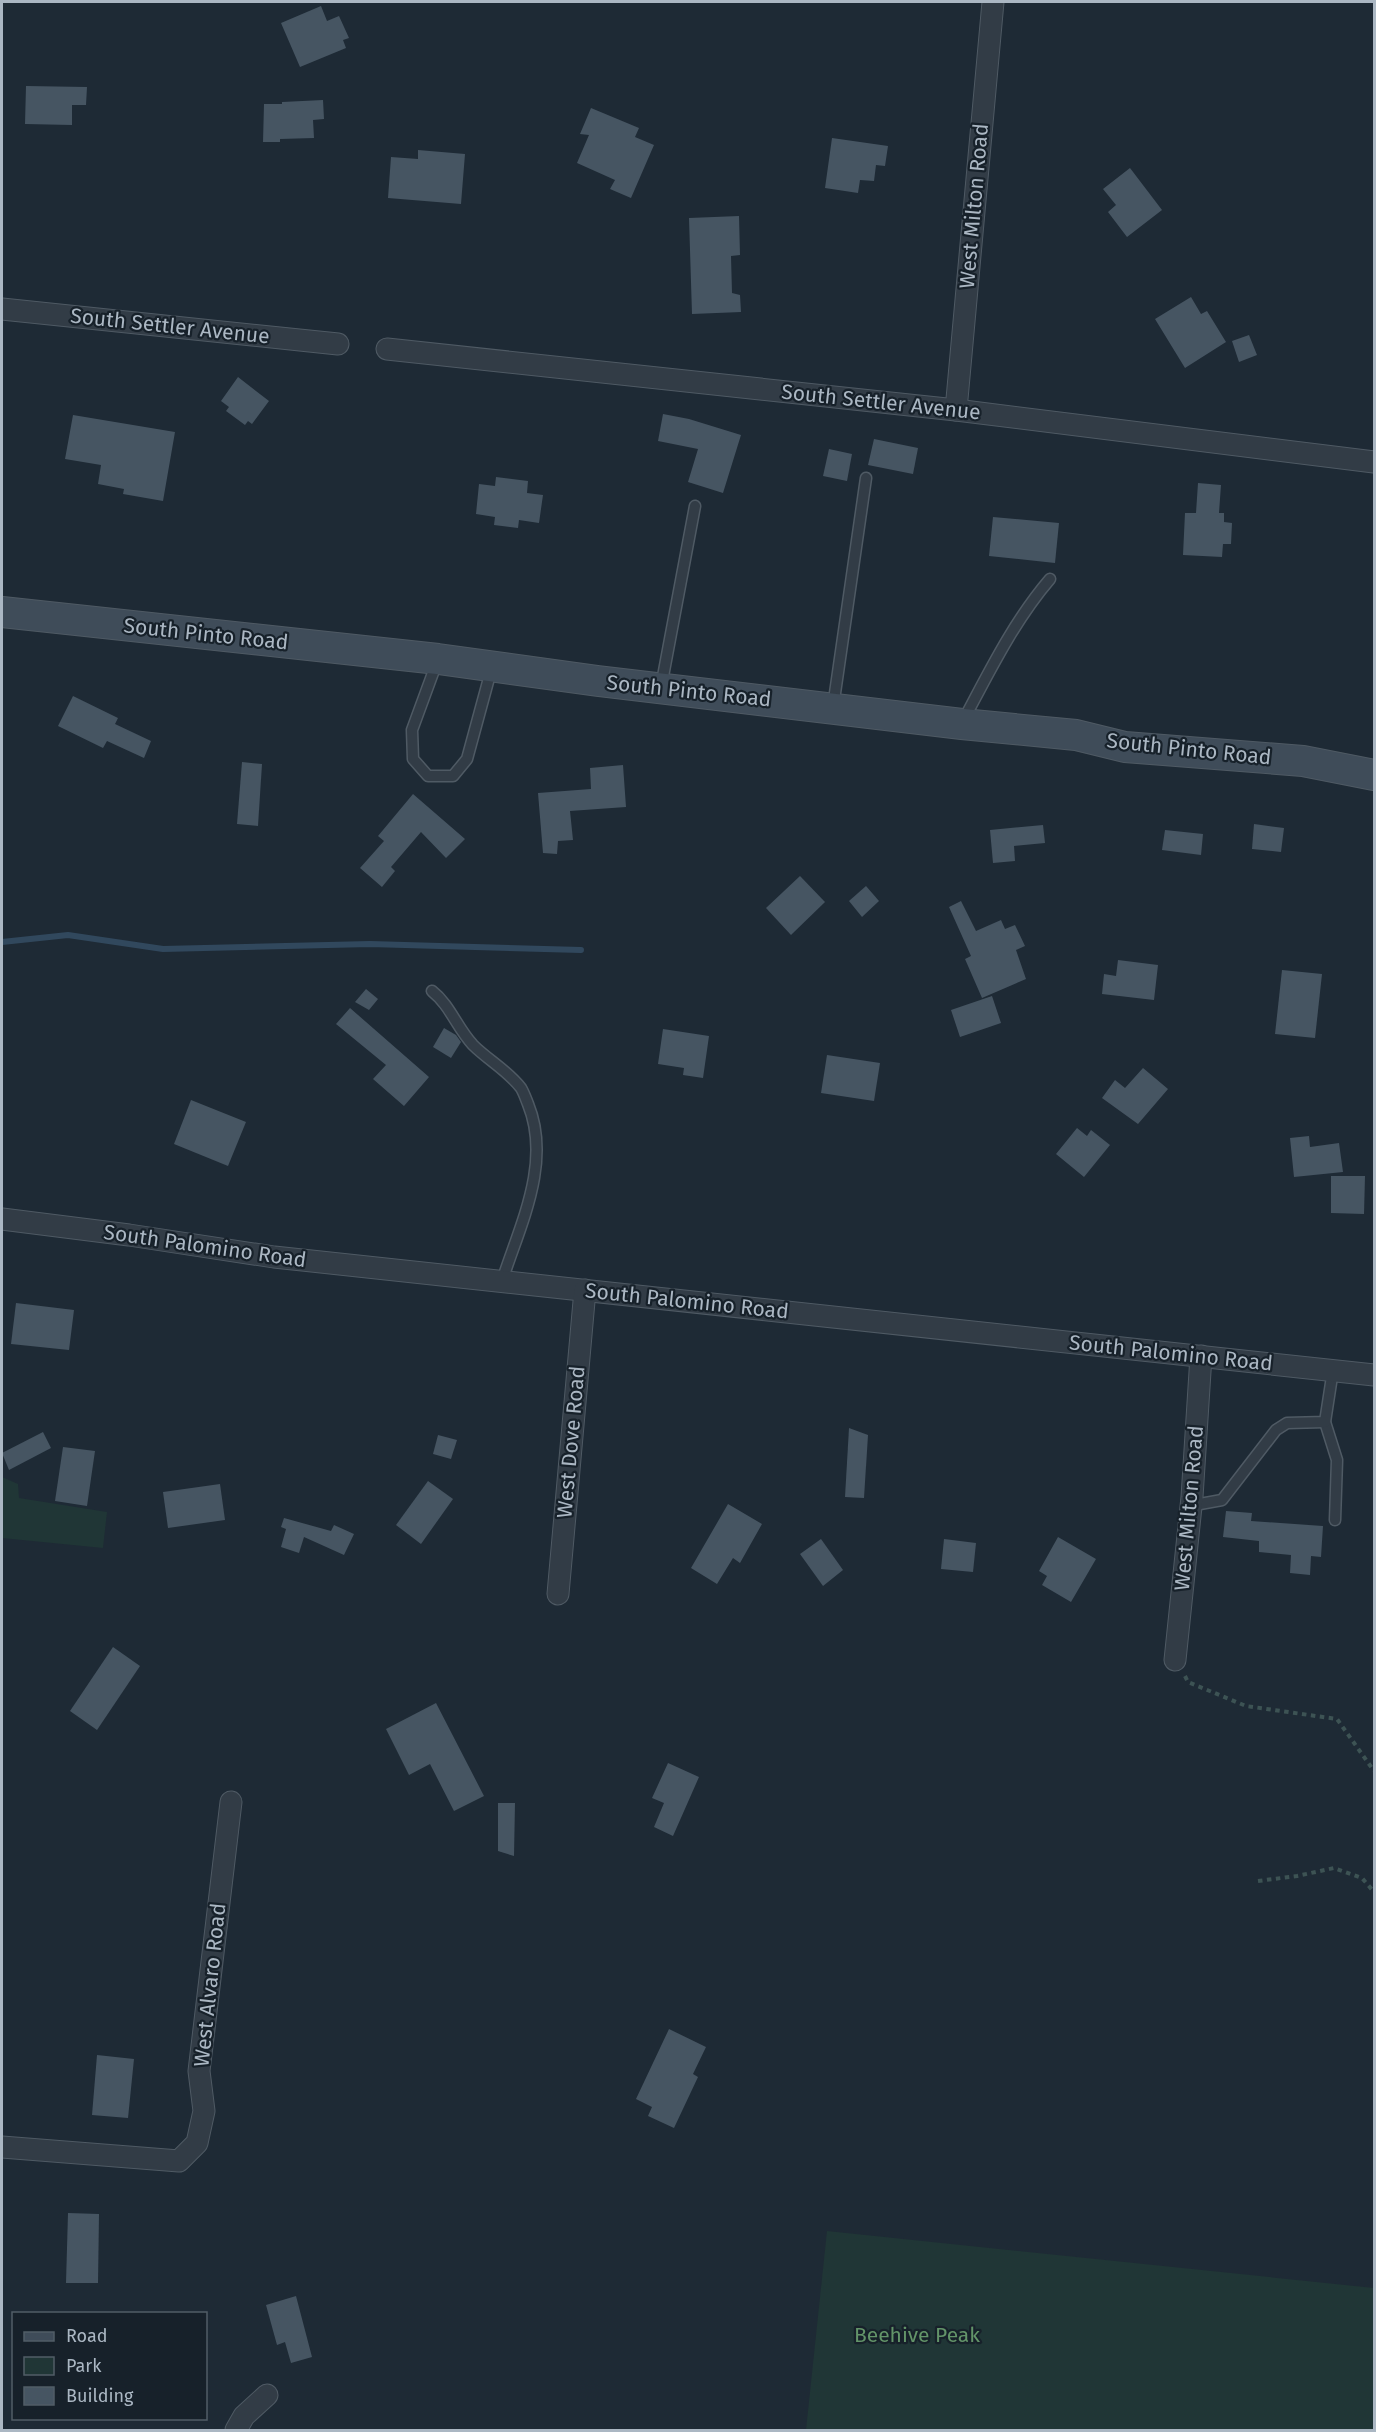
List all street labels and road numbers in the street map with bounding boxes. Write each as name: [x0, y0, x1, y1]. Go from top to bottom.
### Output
street label: West Milton Road: [954, 122, 994, 290]
street label: South Settler Avenue: [69, 303, 271, 349]
street label: South Settler Avenue: [780, 379, 982, 425]
street label: South Pinto Road: [122, 612, 290, 656]
street label: South Pinto Road: [605, 669, 773, 713]
street label: South Pinto Road: [1105, 727, 1273, 771]
street label: South Palomino Road: [102, 1219, 308, 1273]
street label: South Palomino Road: [584, 1277, 790, 1325]
street label: South Palomino Road: [1068, 1329, 1274, 1377]
street label: West Dove Road: [551, 1365, 591, 1519]
street label: West Milton Road: [1169, 1424, 1209, 1592]
street label: West Alvaro Road: [188, 1902, 232, 2068]

